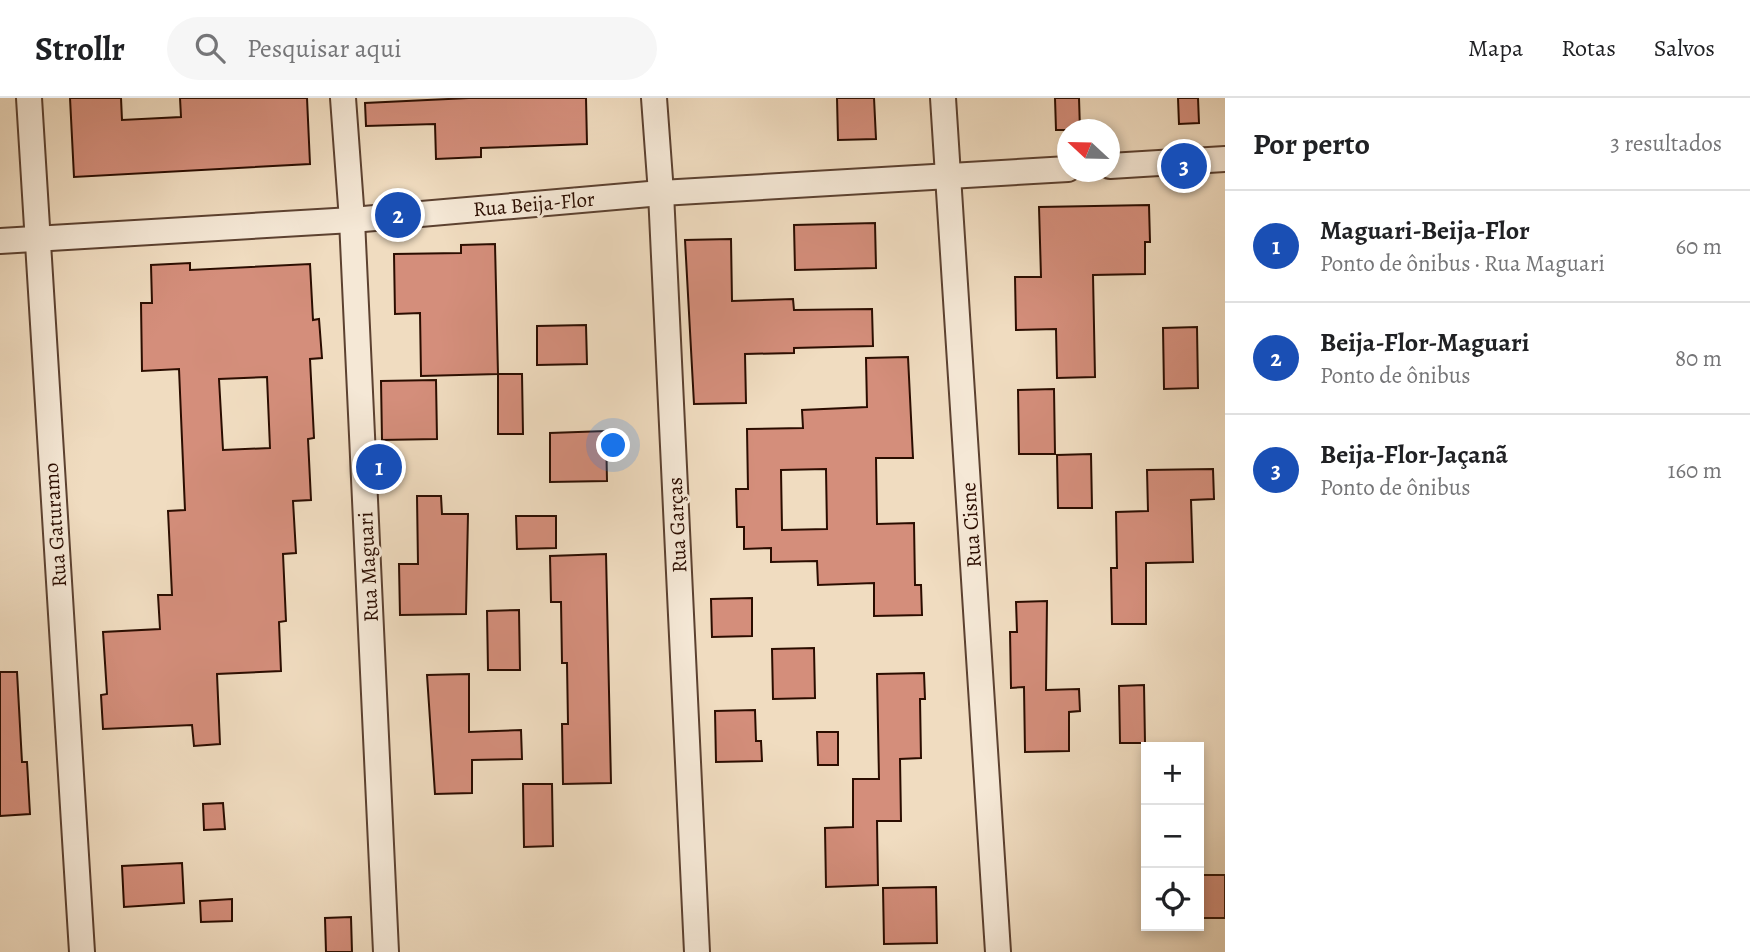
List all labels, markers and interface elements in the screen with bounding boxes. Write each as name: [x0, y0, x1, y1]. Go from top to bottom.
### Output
search box: [167, 17, 657, 80]
text: Strollr: [35, 26, 125, 71]
icon: search: [191, 29, 229, 67]
text: Pesquisar aqui: [247, 31, 402, 66]
text: Mapa: [1468, 32, 1523, 64]
text: Rotas: [1561, 32, 1616, 64]
text: Salvos: [1654, 32, 1715, 64]
north arrow: [1057, 119, 1120, 182]
text: Por perto: [1253, 124, 1370, 164]
text: 3 resultados: [1610, 128, 1722, 159]
pin: 3: [1161, 140, 1207, 192]
street label: Rua Beija-Flor: [472, 185, 596, 223]
pin: 2: [375, 189, 421, 241]
text: Maguari-Beija-Flor: [1320, 213, 1530, 248]
text: 1: [1272, 231, 1280, 262]
text: 60 m: [1675, 231, 1722, 262]
text: Ponto de ônibus · Rua Maguari: [1320, 248, 1605, 279]
text: Beija-Flor-Maguari: [1320, 325, 1529, 360]
text: 2: [1270, 343, 1282, 374]
text: 80 m: [1675, 343, 1722, 374]
text: Ponto de ônibus: [1320, 360, 1470, 391]
your location: [596, 428, 630, 462]
text: Beija-Flor-Jaçanã: [1320, 437, 1508, 472]
pin: 1: [356, 441, 402, 493]
text: 3: [1271, 455, 1281, 486]
text: 160 m: [1668, 455, 1722, 486]
street label: Rua Gaturamo: [37, 462, 73, 588]
text: Ponto de ônibus: [1320, 472, 1470, 503]
street label: Rua Garças: [661, 476, 693, 574]
street label: Rua Cisne: [954, 481, 988, 569]
street label: Rua Maguari: [351, 511, 385, 623]
map controls: [1141, 742, 1204, 931]
button: +: [1141, 742, 1204, 805]
button: −: [1141, 805, 1204, 868]
button: locate: [1141, 868, 1204, 931]

